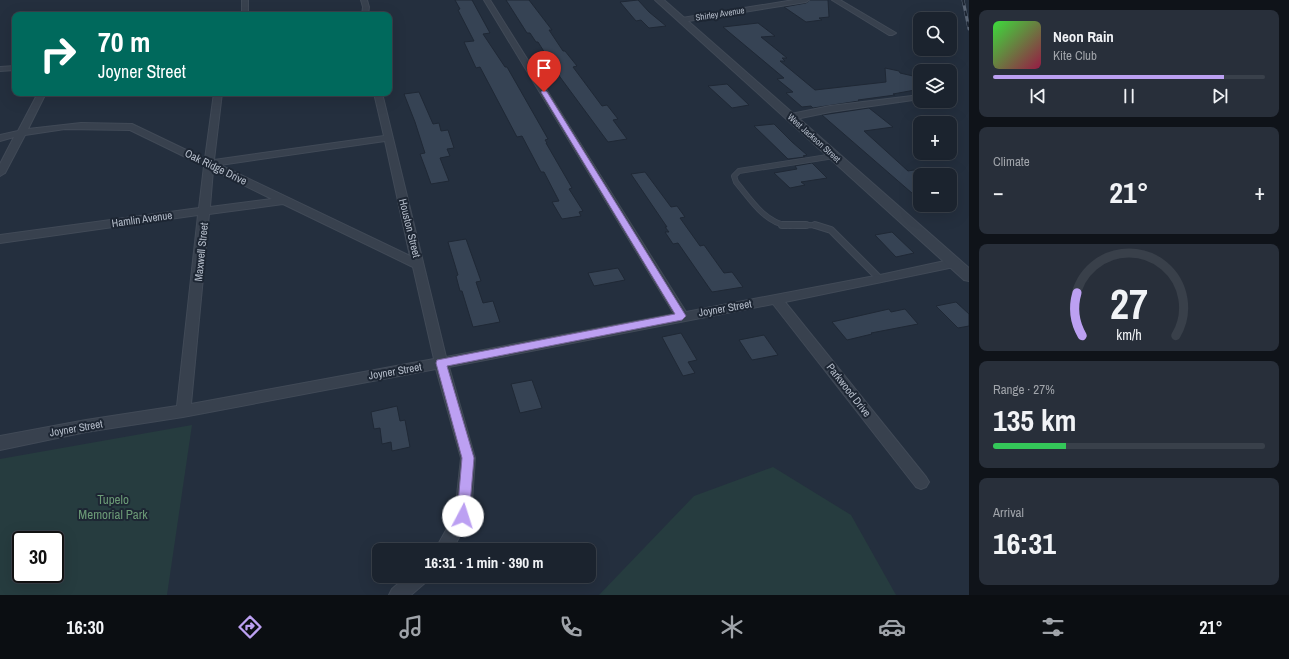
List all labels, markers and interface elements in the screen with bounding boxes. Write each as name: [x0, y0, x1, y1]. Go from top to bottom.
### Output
street label: Shirley Avenue: [695, 4, 745, 24]
map controls: [913, 12, 957, 212]
button: search: [913, 12, 957, 56]
text: 70 m: [98, 23, 150, 61]
text: Neon Rain: [1053, 26, 1114, 47]
icon: right: [32, 28, 84, 80]
text: Kite Club: [1053, 47, 1097, 64]
pin: [527, 51, 561, 92]
icon: arrive: [533, 57, 555, 79]
text: Joyner Street: [98, 59, 186, 84]
button: layers: [913, 64, 957, 108]
icon: previous: [1027, 85, 1049, 107]
icon: pause: [1118, 85, 1140, 107]
icon: next: [1209, 85, 1231, 107]
street label: West Jackson Street: [785, 111, 843, 165]
button: +: [913, 116, 957, 160]
street label: Oak Ridge Drive: [183, 146, 249, 188]
text: Climate: [993, 153, 1030, 170]
button: −: [913, 168, 957, 212]
text: 21°: [1109, 172, 1149, 212]
text: −: [993, 177, 1004, 207]
text: +: [1254, 177, 1265, 207]
street label: Houston Street: [396, 197, 424, 259]
street label: Hamlin Avenue: [111, 208, 173, 230]
street label: Maxwell Street: [191, 221, 211, 282]
text: 27: [1110, 275, 1148, 331]
street label: Joyner Street: [697, 296, 753, 320]
text: km/h: [1116, 324, 1142, 343]
street label: Joyner Street: [367, 359, 423, 383]
street label: Parkwood Drive: [824, 360, 874, 420]
text: Range · 27%: [993, 381, 1055, 398]
text: 135 km: [993, 400, 1076, 440]
street label: Joyner Street: [48, 416, 104, 440]
park label: Tupelo Memorial Park: [78, 491, 148, 523]
position arrow: [442, 495, 484, 537]
text: Arrival: [993, 504, 1024, 521]
text: 16:31: [993, 523, 1056, 563]
speed limit sign: 30: [12, 531, 64, 583]
text: 16:31 · 1 min · 390 m: [425, 552, 543, 573]
icon: directions: [236, 613, 264, 641]
icon: music: [397, 613, 425, 641]
icon: phone: [557, 613, 585, 641]
icon: climate: [718, 613, 746, 641]
icon: car: [878, 613, 906, 641]
icon: filters: [1039, 613, 1067, 641]
text: 16:30: [66, 615, 104, 640]
text: 21°: [1199, 615, 1223, 640]

